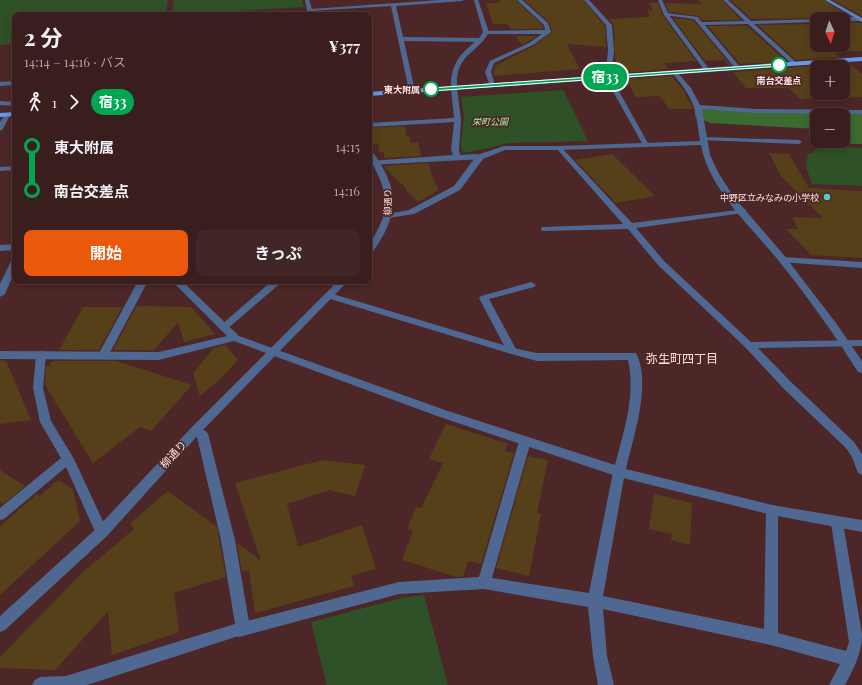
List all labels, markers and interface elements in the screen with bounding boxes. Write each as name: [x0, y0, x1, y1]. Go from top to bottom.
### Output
north arrow: [810, 12, 850, 52]
map controls: [810, 12, 850, 148]
text: 2 分: [24, 22, 62, 52]
text: ¥377: [329, 36, 360, 56]
text: 14:14 – 14:16 · バス: [24, 53, 126, 70]
marker: 南台交差点: [771, 57, 787, 73]
button: +: [810, 60, 850, 100]
line badge: 宿33: [582, 64, 628, 90]
text: 宿33: [591, 67, 619, 86]
place label: 南台交差点: [756, 74, 802, 86]
marker: 東大附属: [423, 81, 439, 97]
place label: 東大附属: [384, 83, 420, 95]
icon: walk: [24, 91, 46, 113]
icon: forward: [63, 91, 85, 113]
text: 宿33: [99, 92, 126, 111]
text: 1: [52, 94, 57, 111]
button: −: [810, 108, 850, 148]
park label: 栄町公園: [472, 115, 510, 127]
text: 東大附属: [54, 137, 114, 157]
text: 14:15: [335, 138, 360, 155]
text: 南台交差点: [54, 181, 129, 201]
text: 14:16: [334, 182, 360, 199]
street label: 柳通り: [381, 188, 393, 216]
place label: 中野区立みなみの小学校: [720, 191, 819, 203]
marker: 中野区立みなみの小学校: [822, 192, 832, 202]
button: 開始: [24, 230, 188, 276]
button: きっぷ: [196, 230, 360, 276]
district label: 弥生町四丁目: [646, 350, 718, 366]
street label: 柳通り: [156, 437, 190, 471]

